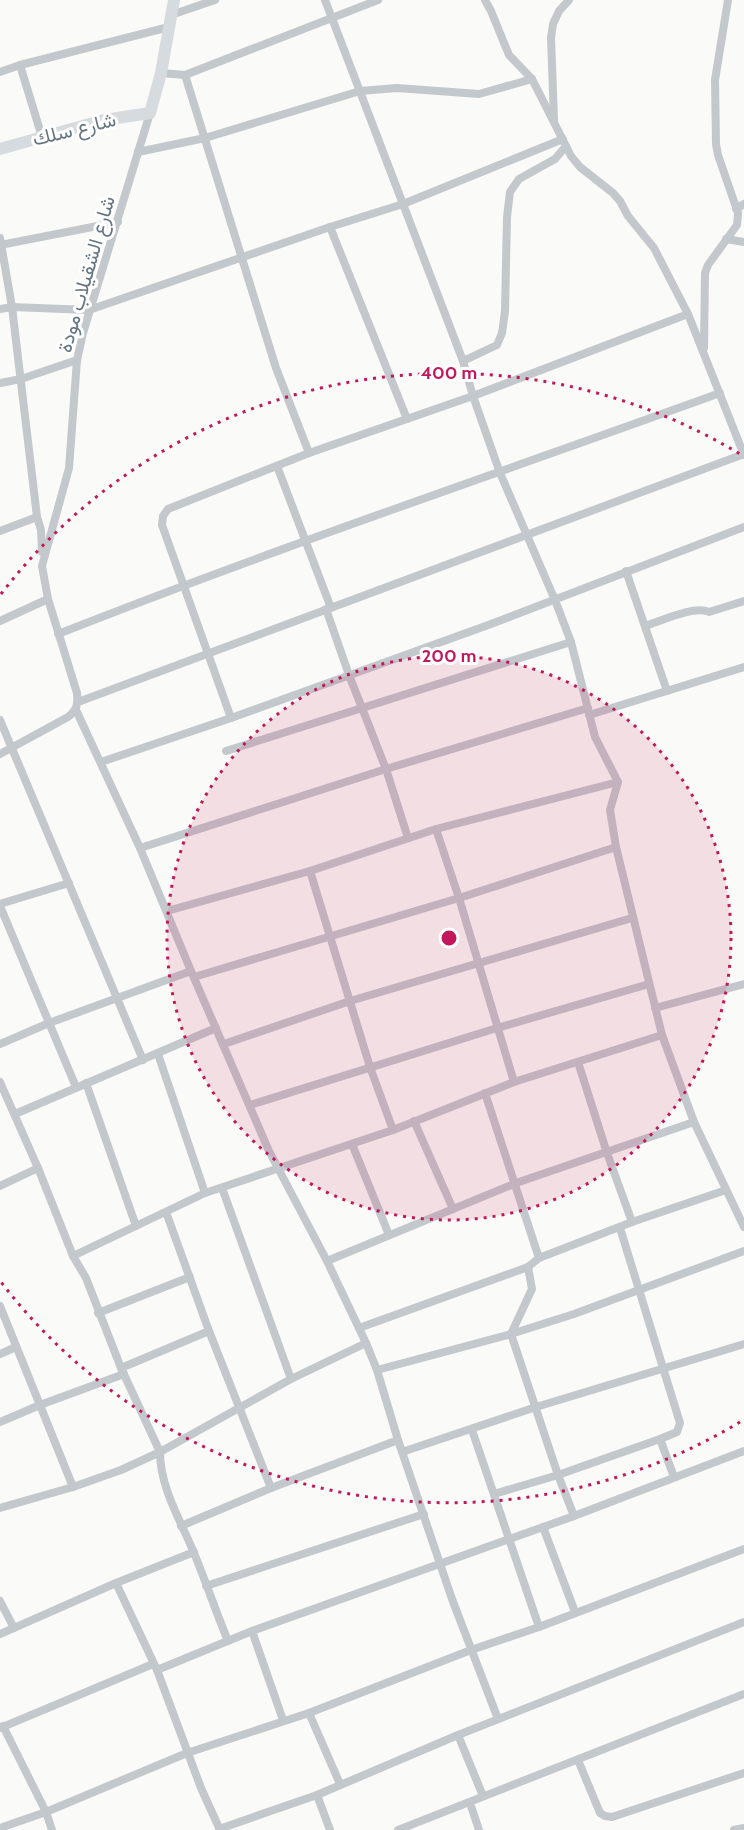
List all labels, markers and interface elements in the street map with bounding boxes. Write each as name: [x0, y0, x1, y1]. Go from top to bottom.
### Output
street label: شارع سلك: [30, 107, 119, 153]
street label: شارع الشقيلاب مودة: [52, 193, 122, 356]
text: 400 m: [421, 362, 477, 384]
text: 200 m: [422, 645, 476, 667]
centre of rings: [439, 928, 459, 948]

